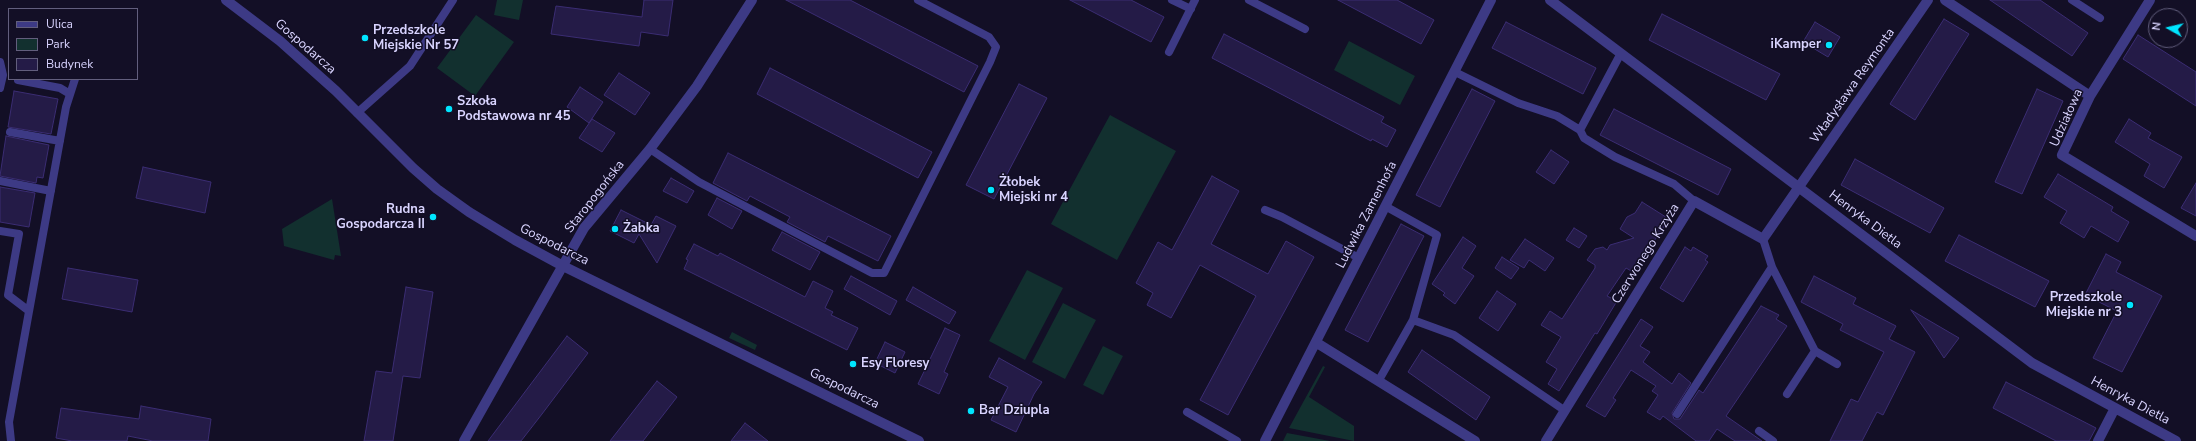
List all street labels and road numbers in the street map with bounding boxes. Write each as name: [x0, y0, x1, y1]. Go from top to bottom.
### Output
street label: Gospodarcza: [271, 16, 339, 78]
street label: Władysława Reymonta: [1807, 26, 1899, 146]
street label: Udziałowa: [2047, 87, 2087, 149]
street label: Staropogońska: [562, 158, 628, 236]
street label: Ludwika Zamenhofa: [1333, 159, 1401, 271]
street label: Henryka Dietla: [1825, 187, 1905, 253]
street label: Czerwonego Krzyża: [1609, 201, 1683, 307]
street label: Gospodarcza: [517, 221, 591, 269]
street label: Gospodarcza: [807, 365, 881, 413]
street label: Henryka Dietla: [2088, 374, 2172, 428]

